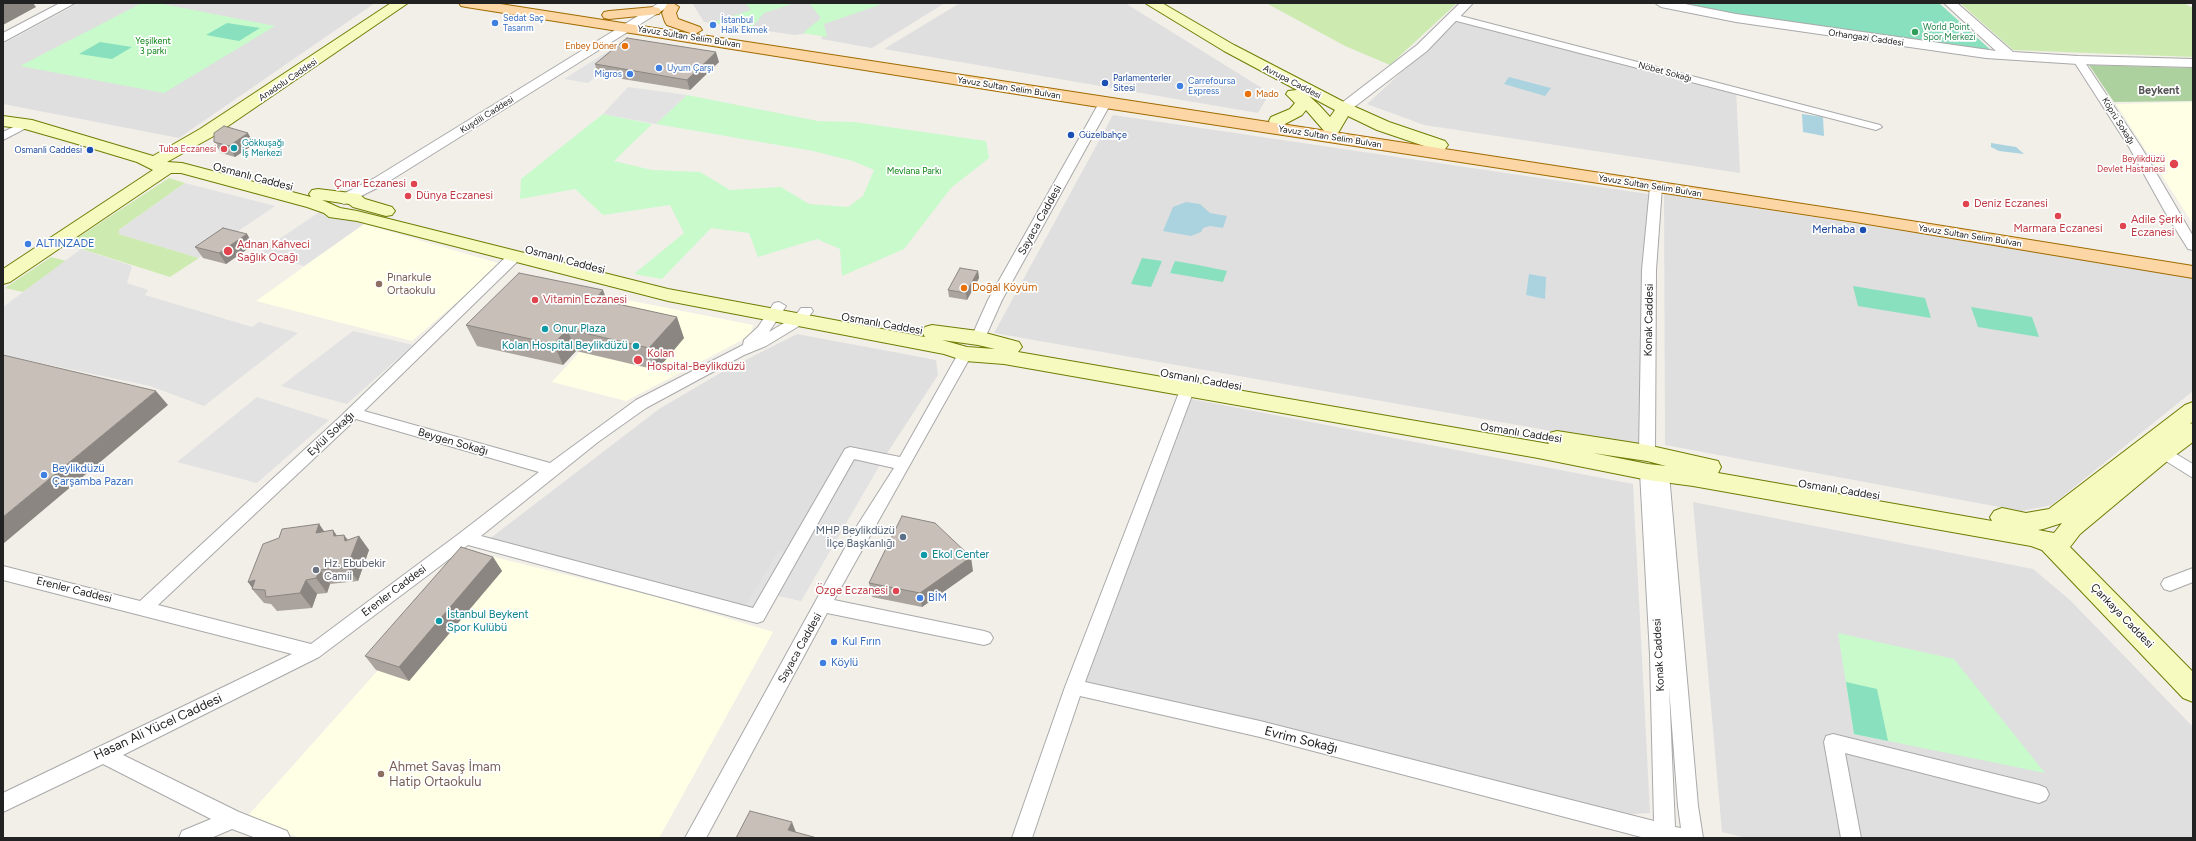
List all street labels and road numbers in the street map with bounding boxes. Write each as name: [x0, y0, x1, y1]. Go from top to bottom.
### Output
street label: Yavuz Sultan Selim Bulvarı: [636, 23, 742, 51]
street label: Orhangazi Caddesi: [1828, 27, 1904, 49]
street label: Anadolu Caddesi: [257, 56, 319, 104]
street label: Nöbet Sokağı: [1637, 60, 1693, 84]
street label: Avrupa Caddesi: [1261, 63, 1323, 101]
street label: Yavuz Sultan Selim Bulvarı: [956, 74, 1062, 102]
street label: Kuşdili Caddesi: [458, 94, 516, 136]
street label: Köprü Sokağı: [2099, 96, 2137, 146]
street label: Yavuz Sultan Selim Bulvarı: [1277, 123, 1383, 151]
street label: Osmanlı Caddesi: [211, 160, 295, 194]
street label: Yavuz Sultan Selim Bulvarı: [1597, 172, 1703, 200]
street label: Sayaca Caddesi: [1015, 183, 1065, 257]
street label: Yavuz Sultan Selim Bulvarı: [1917, 222, 2023, 250]
street label: Osmanlı Caddesi: [523, 243, 607, 277]
street label: Konak Caddesi: [1642, 283, 1656, 357]
street label: Osmanlı Caddesi: [840, 310, 924, 338]
street label: Osmanlı Caddesi: [1159, 366, 1243, 394]
street label: Eylül Sokağı: [305, 409, 357, 459]
street label: Osmanlı Caddesi: [1479, 420, 1563, 446]
street label: Beygen Sokağı: [416, 426, 490, 458]
street label: Osmanlı Caddesi: [1797, 477, 1881, 503]
street label: Erenler Caddesi: [359, 562, 429, 620]
street label: Erenler Caddesi: [35, 574, 113, 606]
street label: Çankaya Caddesi: [2088, 581, 2156, 651]
street label: Sayaca Caddesi: [775, 611, 825, 685]
street label: Konak Caddesi: [1651, 618, 1667, 692]
street label: Hasan Ali Yücel Caddesi: [91, 690, 225, 764]
street label: Evrim Sokağı: [1263, 723, 1339, 757]

